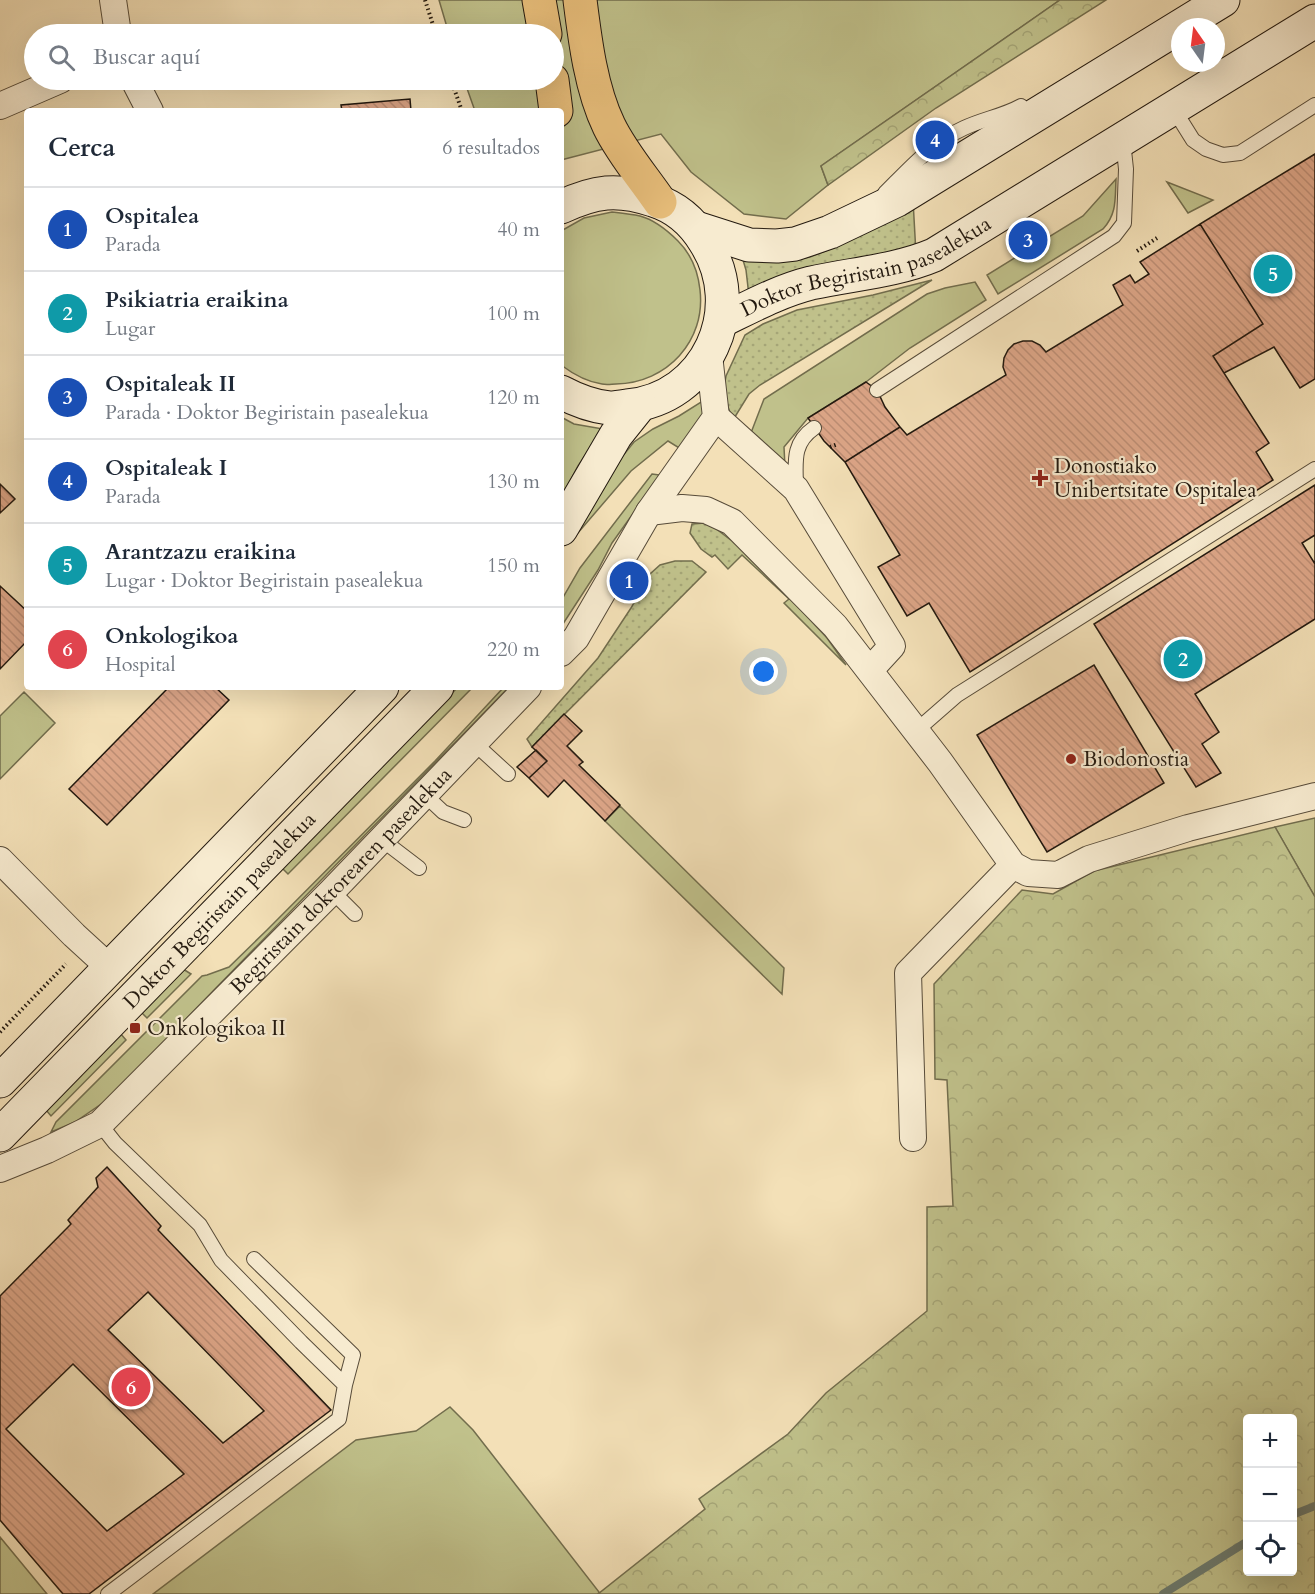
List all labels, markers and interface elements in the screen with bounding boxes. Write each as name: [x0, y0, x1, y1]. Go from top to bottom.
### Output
north arrow: [1171, 18, 1225, 72]
search box: [24, 24, 564, 90]
icon: search: [45, 41, 78, 74]
text: Buscar aquí: [93, 42, 200, 72]
pin: 4: [916, 118, 954, 162]
text: Cerca: [48, 130, 115, 165]
text: 6 resultados: [442, 134, 540, 161]
text: Ospitalea: [105, 201, 199, 231]
street label: Doktor Begiristain pasealekua: [736, 209, 996, 324]
text: 1: [62, 216, 73, 243]
text: 40 m: [497, 216, 540, 243]
pin: 3: [1008, 218, 1048, 262]
text: Parada: [105, 231, 161, 258]
pin: 5: [1254, 252, 1292, 296]
text: Psikiatria eraikina: [105, 285, 289, 315]
text: 2: [62, 300, 73, 327]
text: 100 m: [487, 300, 540, 327]
text: Lugar: [105, 315, 155, 342]
text: Ospitaleak II: [105, 369, 236, 399]
text: 3: [62, 384, 73, 411]
text: 120 m: [487, 384, 540, 411]
text: Parada · Doktor Begiristain pasealekua: [105, 399, 429, 426]
place label: Donostiako Unibertsitate Ospitalea: [1054, 452, 1256, 505]
text: Ospitaleak I: [105, 453, 227, 483]
text: 4: [62, 468, 73, 495]
text: 130 m: [487, 468, 540, 495]
marker: Donostiako Unibertsitate Ospitalea: [1031, 469, 1049, 487]
text: Parada: [105, 483, 161, 510]
text: Arantzazu eraikina: [105, 537, 296, 567]
text: 5: [62, 552, 73, 579]
text: 150 m: [487, 552, 540, 579]
pin: 1: [610, 558, 648, 604]
text: Lugar · Doktor Begiristain pasealekua: [105, 567, 423, 594]
text: Onkologikoa: [105, 621, 238, 651]
text: 6: [62, 636, 73, 663]
text: 220 m: [487, 636, 540, 663]
pin: 2: [1164, 636, 1202, 682]
text: Hospital: [105, 651, 176, 678]
your location: [749, 657, 778, 686]
place label: Biodonostia: [1083, 745, 1189, 774]
marker: Biodonostia: [1064, 752, 1078, 766]
street label: Begiristain doktorearen pasealekua: [223, 761, 458, 1000]
street label: Doktor Begiristain pasealekua: [116, 805, 322, 1015]
place label: Onkologikoa II: [147, 1014, 286, 1043]
marker: Onkologikoa II: [128, 1021, 142, 1035]
pin: 6: [112, 1364, 150, 1410]
map controls: [1243, 1414, 1297, 1576]
button: +: [1243, 1414, 1297, 1468]
button: −: [1243, 1468, 1297, 1522]
button: locate: [1243, 1522, 1297, 1576]

